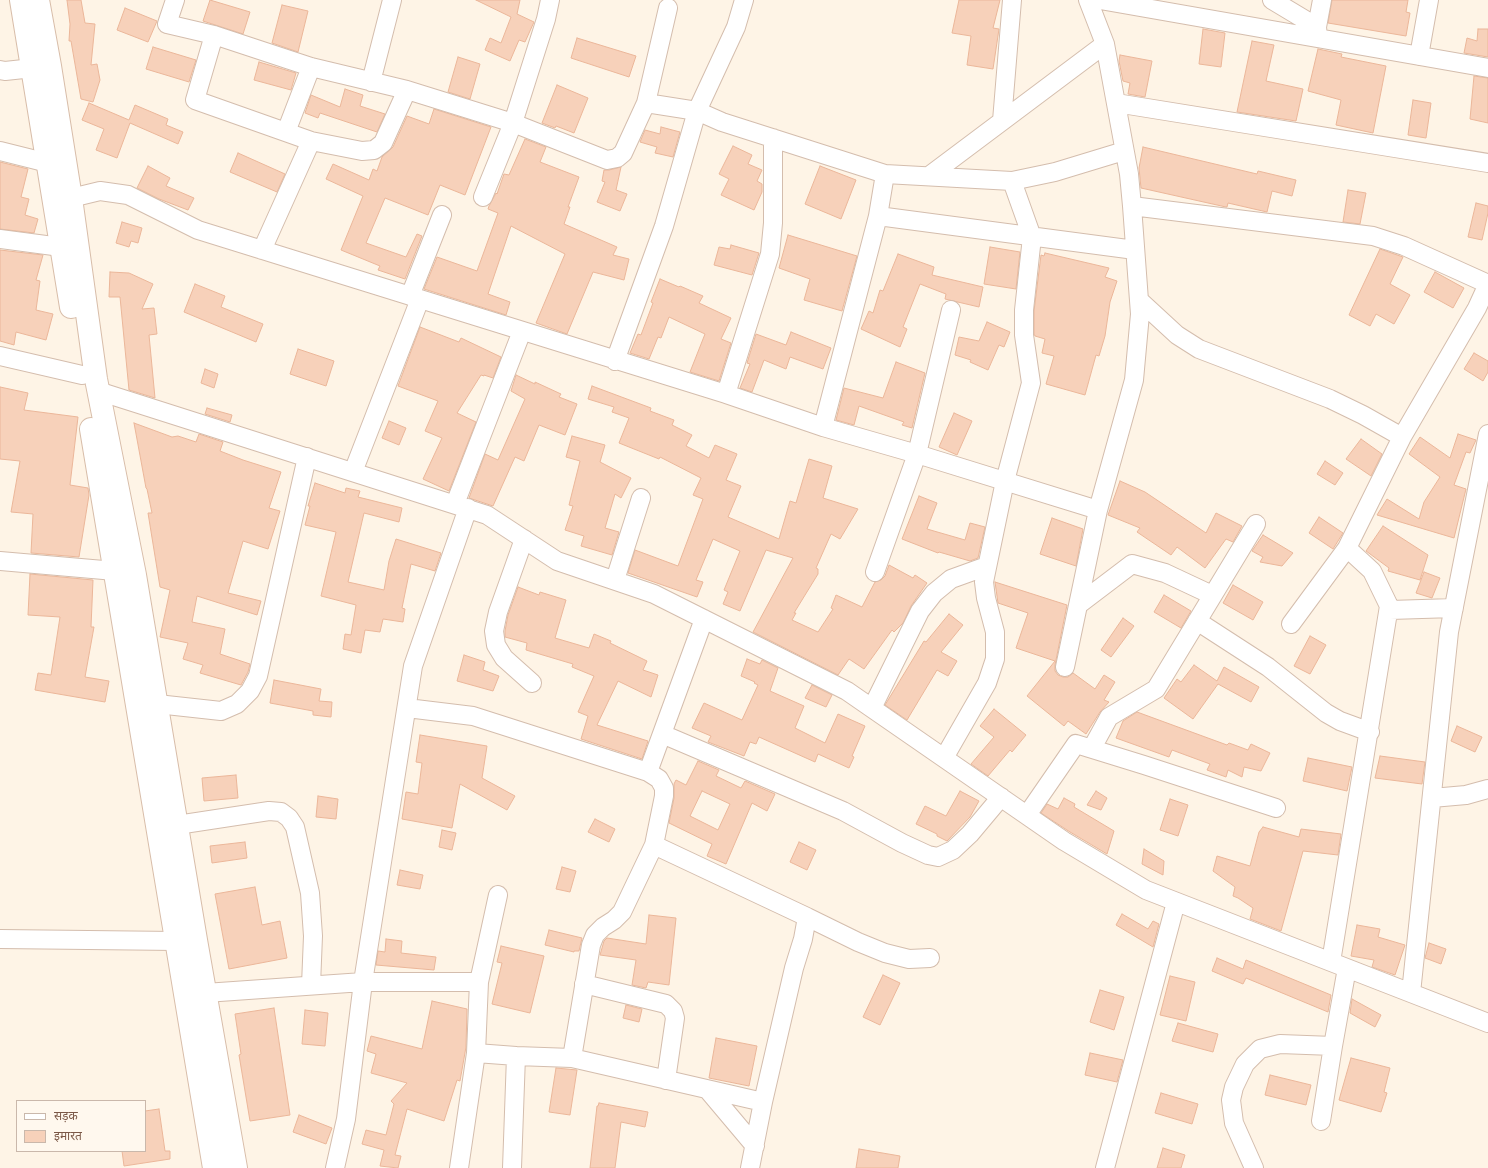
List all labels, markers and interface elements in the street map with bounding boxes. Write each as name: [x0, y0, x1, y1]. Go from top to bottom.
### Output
legend: [16, 1100, 146, 1152]
text: सड़क: [54, 1108, 78, 1122]
text: इमारत: [54, 1128, 82, 1142]

